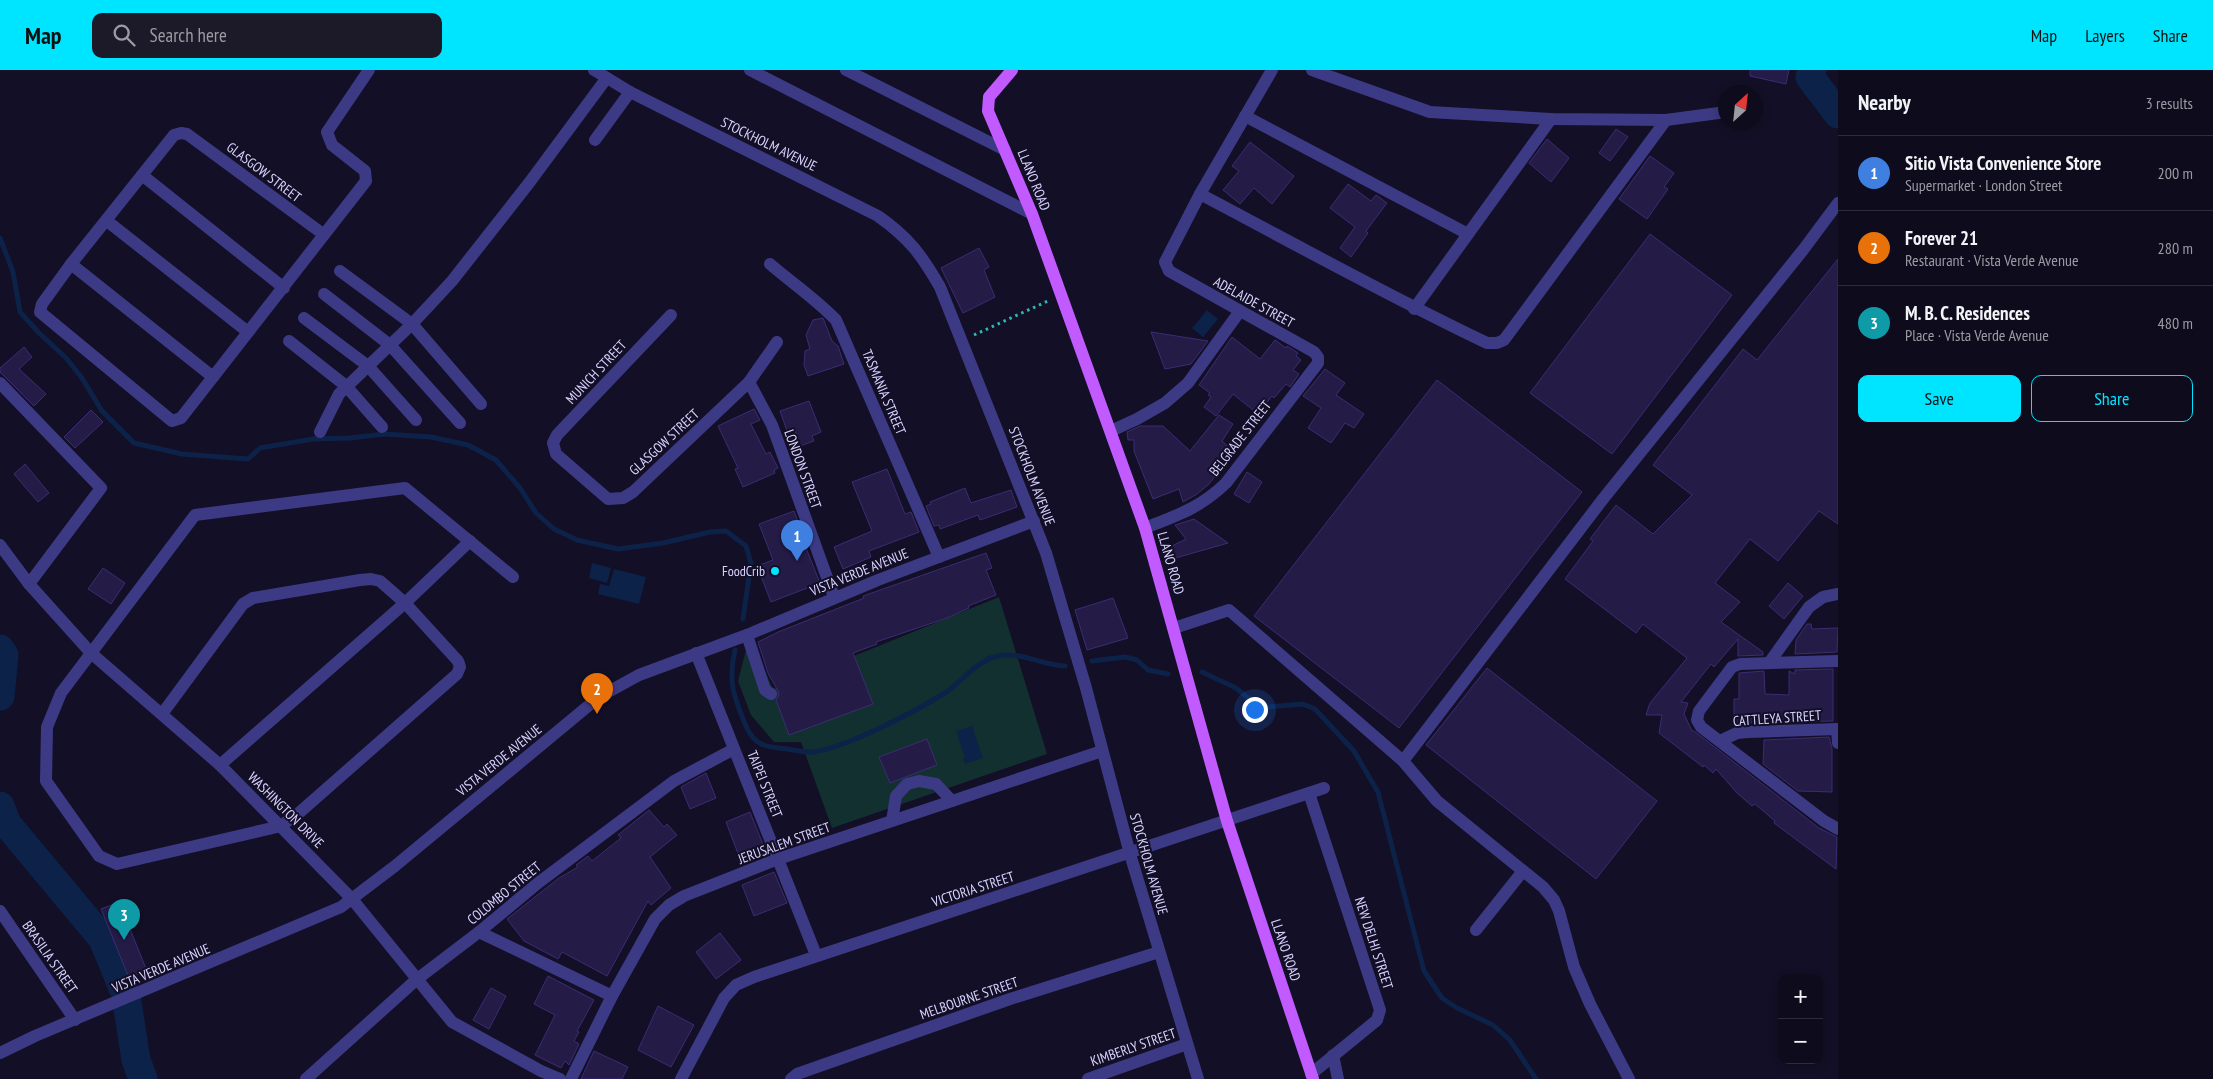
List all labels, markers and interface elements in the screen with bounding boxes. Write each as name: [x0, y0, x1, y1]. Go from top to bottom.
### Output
search box: [92, 13, 442, 58]
text: Map: [25, 20, 62, 51]
icon: search: [110, 21, 138, 49]
text: Search here: [150, 23, 227, 47]
text: Map: [2031, 24, 2057, 47]
text: Layers: [2085, 24, 2125, 47]
text: Share: [2153, 24, 2188, 47]
north arrow: [1718, 85, 1763, 130]
text: Nearby: [1858, 89, 1911, 116]
text: 3 results: [2146, 93, 2193, 113]
street label: STOCKHOLM AVENUE: [718, 113, 820, 175]
street label: GLASGOW STREET: [223, 138, 306, 206]
street label: LLANO ROAD: [1014, 147, 1054, 213]
text: Sitio Vista Convenience Store: [1905, 151, 2101, 175]
text: 1: [1870, 163, 1878, 183]
text: 200 m: [2158, 163, 2193, 183]
text: Supermarket · London Street: [1905, 175, 2062, 195]
text: Forever 21: [1905, 226, 1978, 250]
text: 2: [1870, 238, 1878, 258]
text: 280 m: [2158, 238, 2193, 258]
text: Restaurant · Vista Verde Avenue: [1905, 250, 2079, 270]
street label: ADELAIDE STREET: [1211, 272, 1298, 332]
text: M. B. C. Residences: [1905, 301, 2030, 325]
text: 3: [1870, 313, 1878, 333]
text: 480 m: [2158, 313, 2193, 333]
text: Place · Vista Verde Avenue: [1905, 325, 2049, 345]
street label: MUNICH STREET: [562, 336, 631, 408]
street label: TASMANIA STREET: [858, 347, 910, 438]
button: Save: [1858, 375, 2021, 422]
button: Share: [2031, 375, 2193, 422]
street label: BELGRADE STREET: [1205, 396, 1276, 479]
street label: GLASGOW STREET: [625, 405, 703, 479]
street label: STOCKHOLM AVENUE: [1005, 424, 1059, 528]
street label: LONDON STREET: [780, 427, 826, 512]
pin: 1: [781, 520, 813, 561]
street label: LLANO ROAD: [1153, 530, 1189, 596]
street label: VISTA VERDE AVENUE: [806, 544, 911, 600]
place label: FoodCrib: [722, 562, 765, 580]
marker: FoodCrib: [769, 565, 781, 577]
pin: 2: [581, 673, 613, 714]
your location: [1242, 697, 1268, 723]
street label: CATTLEYA STREET: [1732, 706, 1822, 730]
street label: VISTA VERDE AVENUE: [452, 720, 545, 801]
street label: TAIPEI STREET: [743, 748, 787, 821]
street label: WASHINGTON DRIVE: [244, 768, 328, 852]
street label: STOCKHOLM AVENUE: [1126, 811, 1172, 917]
street label: JERUSALEM STREET: [734, 818, 833, 868]
street label: COLOMBO STREET: [463, 857, 545, 928]
street label: VICTORIA STREET: [929, 867, 1017, 911]
street label: NEW DELHI STREET: [1351, 895, 1398, 992]
pin: 3: [108, 899, 140, 940]
street label: BRASILIA STREET: [18, 917, 82, 997]
street label: LLANO ROAD: [1267, 917, 1305, 983]
street label: VISTA VERDE AVENUE: [108, 939, 213, 997]
street label: MELBOURNE STREET: [917, 973, 1021, 1023]
map controls: [1778, 974, 1823, 1064]
button: +: [1778, 974, 1823, 1019]
button: −: [1778, 1019, 1823, 1064]
street label: KIMBERLY STREET: [1088, 1024, 1179, 1070]

